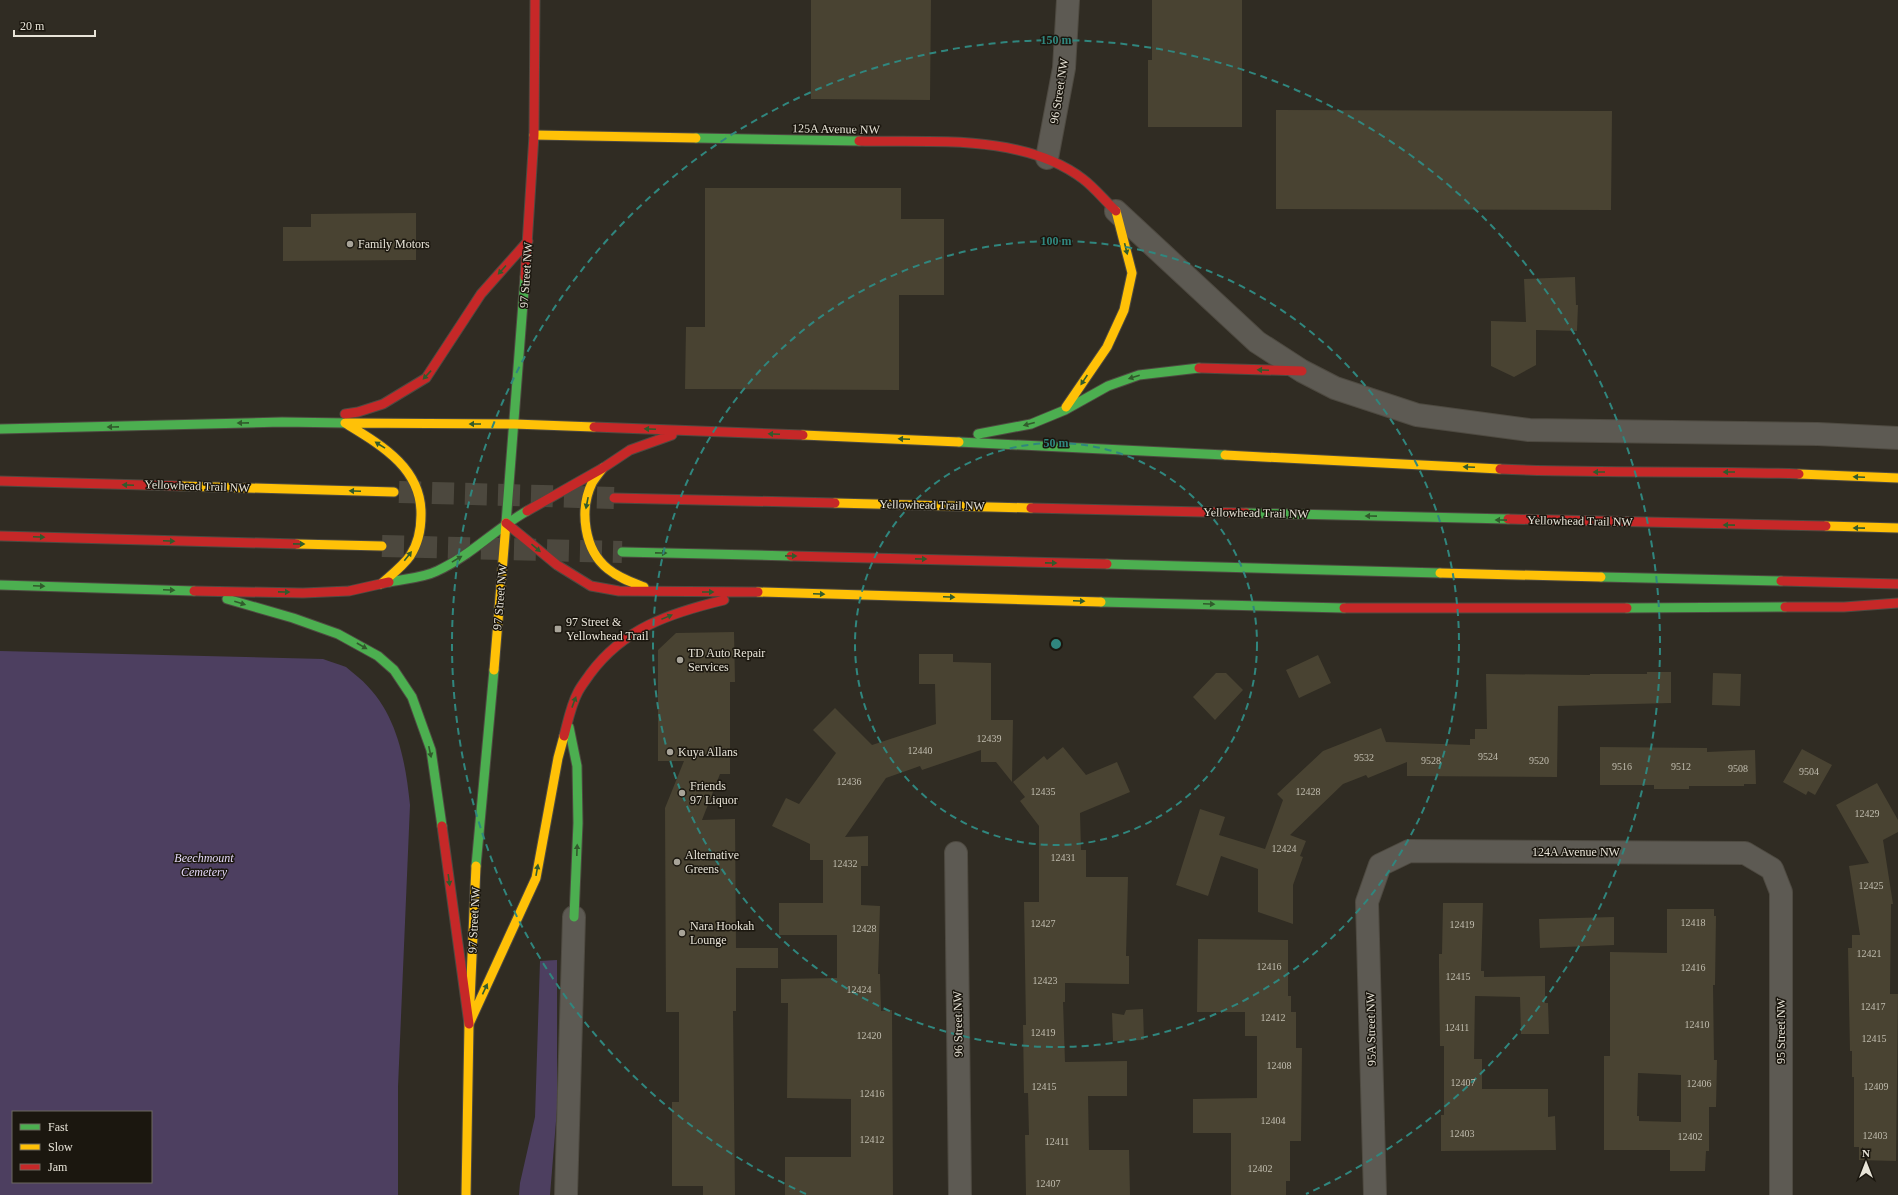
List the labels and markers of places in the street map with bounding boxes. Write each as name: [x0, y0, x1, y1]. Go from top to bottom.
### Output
place label: Family Motors: [358, 237, 430, 251]
marker: Family Motors: [345, 239, 355, 249]
place label: 97 Street & Yellowhead Trail: [566, 615, 649, 643]
marker: 97 Street & Yellowhead Trail: [553, 624, 563, 634]
centre of rings: [1049, 637, 1063, 651]
place label: TD Auto Repair Services: [688, 646, 765, 674]
marker: TD Auto Repair Services: [675, 655, 685, 665]
place label: Kuya Allans: [678, 745, 738, 759]
marker: Kuya Allans: [665, 747, 675, 757]
place label: Friends 97 Liquor: [690, 779, 738, 807]
marker: Friends 97 Liquor: [677, 788, 687, 798]
place label: Alternative Greens: [685, 848, 739, 876]
marker: Alternative Greens: [672, 857, 682, 867]
place label: Nara Hookah Lounge: [690, 919, 754, 947]
marker: Nara Hookah Lounge: [677, 928, 687, 938]

